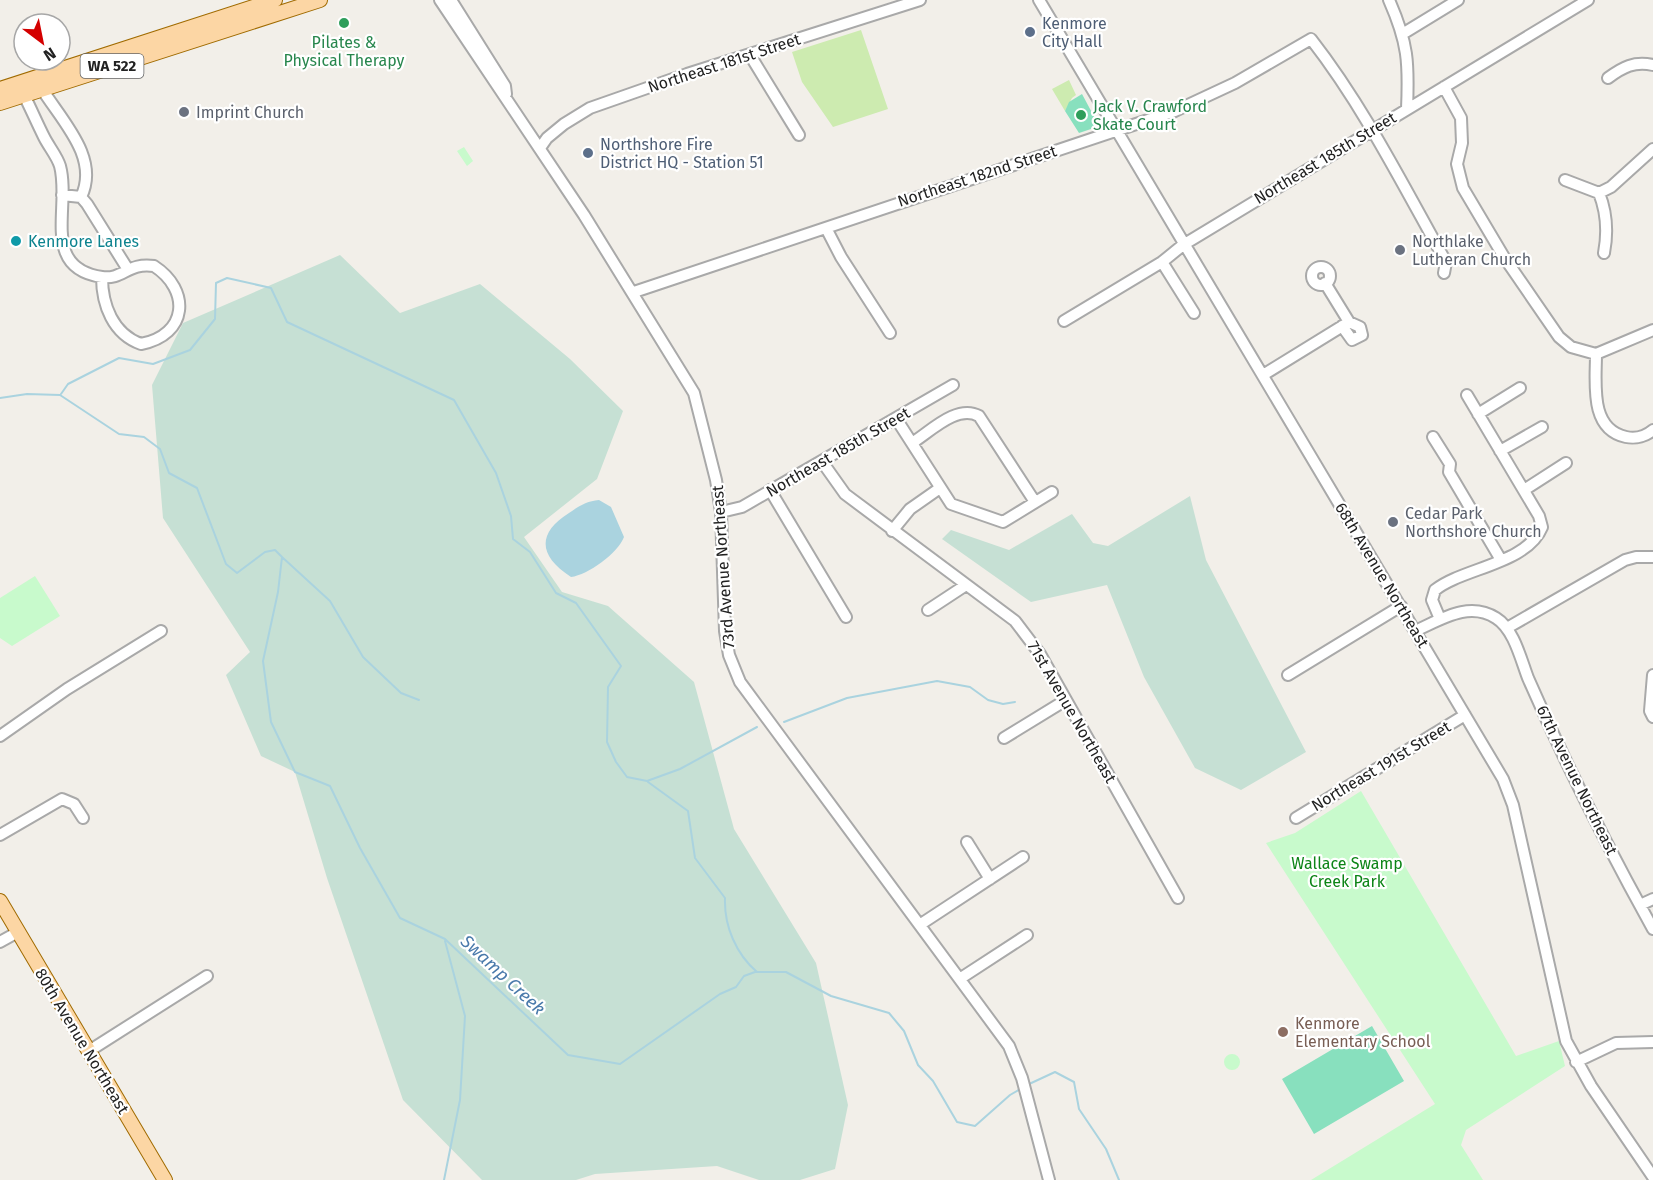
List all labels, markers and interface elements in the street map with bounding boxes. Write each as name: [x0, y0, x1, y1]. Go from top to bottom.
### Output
north arrow: [12, 12, 72, 72]
place label: Kenmore City Hall: [1042, 14, 1107, 51]
marker: Pilates & Physical Therapy: [337, 16, 351, 30]
marker: Kenmore City Hall: [1023, 25, 1037, 39]
street label: Northeast 181st Street: [645, 29, 803, 97]
place label: Pilates & Physical Therapy: [284, 33, 405, 70]
text: N: [40, 43, 59, 65]
road number: WA 522: [80, 54, 144, 78]
place label: Jack V. Crawford Skate Court: [1093, 97, 1207, 134]
place label: Imprint Church: [196, 103, 304, 122]
marker: Imprint Church: [177, 105, 191, 119]
marker: Jack V. Crawford Skate Court: [1074, 108, 1088, 122]
street label: Northeast 185th Street: [1250, 108, 1400, 208]
place label: Northshore Fire District HQ - Station 51: [600, 135, 764, 172]
street label: Northeast 182nd Street: [895, 141, 1059, 211]
marker: Northshore Fire District HQ - Station 51: [581, 146, 595, 160]
place label: Kenmore Lanes: [28, 232, 139, 251]
place label: Northlake Lutheran Church: [1412, 232, 1531, 269]
marker: Kenmore Lanes: [9, 234, 23, 248]
marker: Northlake Lutheran Church: [1393, 243, 1407, 257]
street label: Northeast 185th Street: [763, 403, 913, 501]
street label: 73rd Avenue Northeast: [708, 484, 738, 649]
street label: 68th Avenue Northeast: [1331, 499, 1433, 651]
place label: Cedar Park Northshore Church: [1405, 504, 1542, 541]
marker: Cedar Park Northshore Church: [1386, 515, 1400, 529]
street label: 71st Avenue Northeast: [1024, 638, 1120, 786]
street label: 67th Avenue Northeast: [1533, 702, 1622, 858]
street label: Northeast 191st Street: [1308, 717, 1454, 815]
park label: Wallace Swamp Creek Park: [1291, 854, 1403, 891]
water label: Swamp Creek: [455, 930, 550, 1020]
street label: 80th Avenue Northeast: [31, 965, 133, 1117]
place label: Kenmore Elementary School: [1295, 1014, 1431, 1051]
marker: Kenmore Elementary School: [1276, 1025, 1290, 1039]

